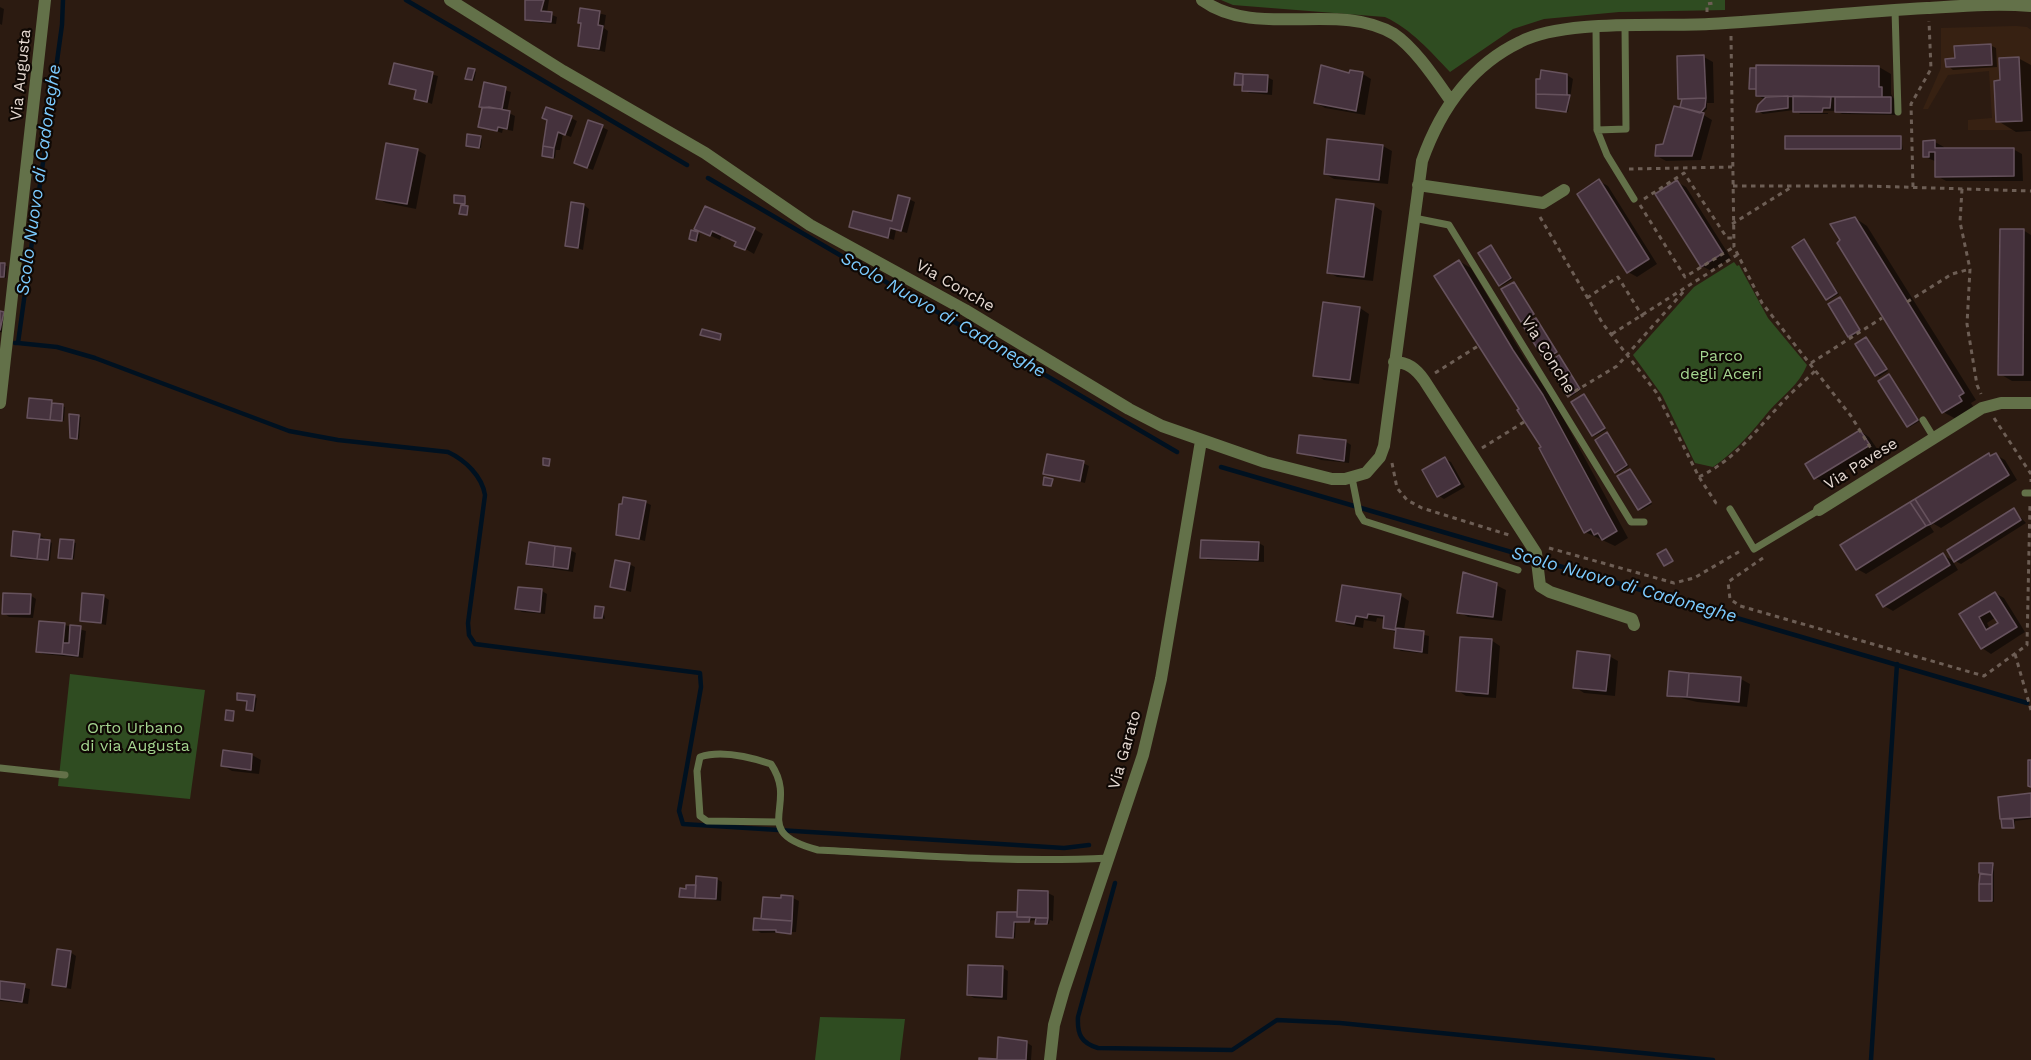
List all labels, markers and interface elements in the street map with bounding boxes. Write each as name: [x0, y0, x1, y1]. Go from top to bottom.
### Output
street label: Via Augusta: [7, 28, 35, 122]
water label: Scolo Nuovo di Cadoneghe: [12, 63, 66, 297]
water label: Scolo Nuovo di Cadoneghe: [836, 247, 1050, 383]
street label: Via Conche: [912, 256, 998, 316]
street label: Via Conche: [1517, 313, 1579, 397]
park label: Parco degli Aceri: [1680, 346, 1762, 384]
street label: Via Pavese: [1821, 434, 1901, 494]
water label: Scolo Nuovo di Cadoneghe: [1509, 542, 1739, 628]
street label: Via Garato: [1105, 708, 1145, 792]
park label: Orto Urbano di via Augusta: [80, 718, 190, 756]

